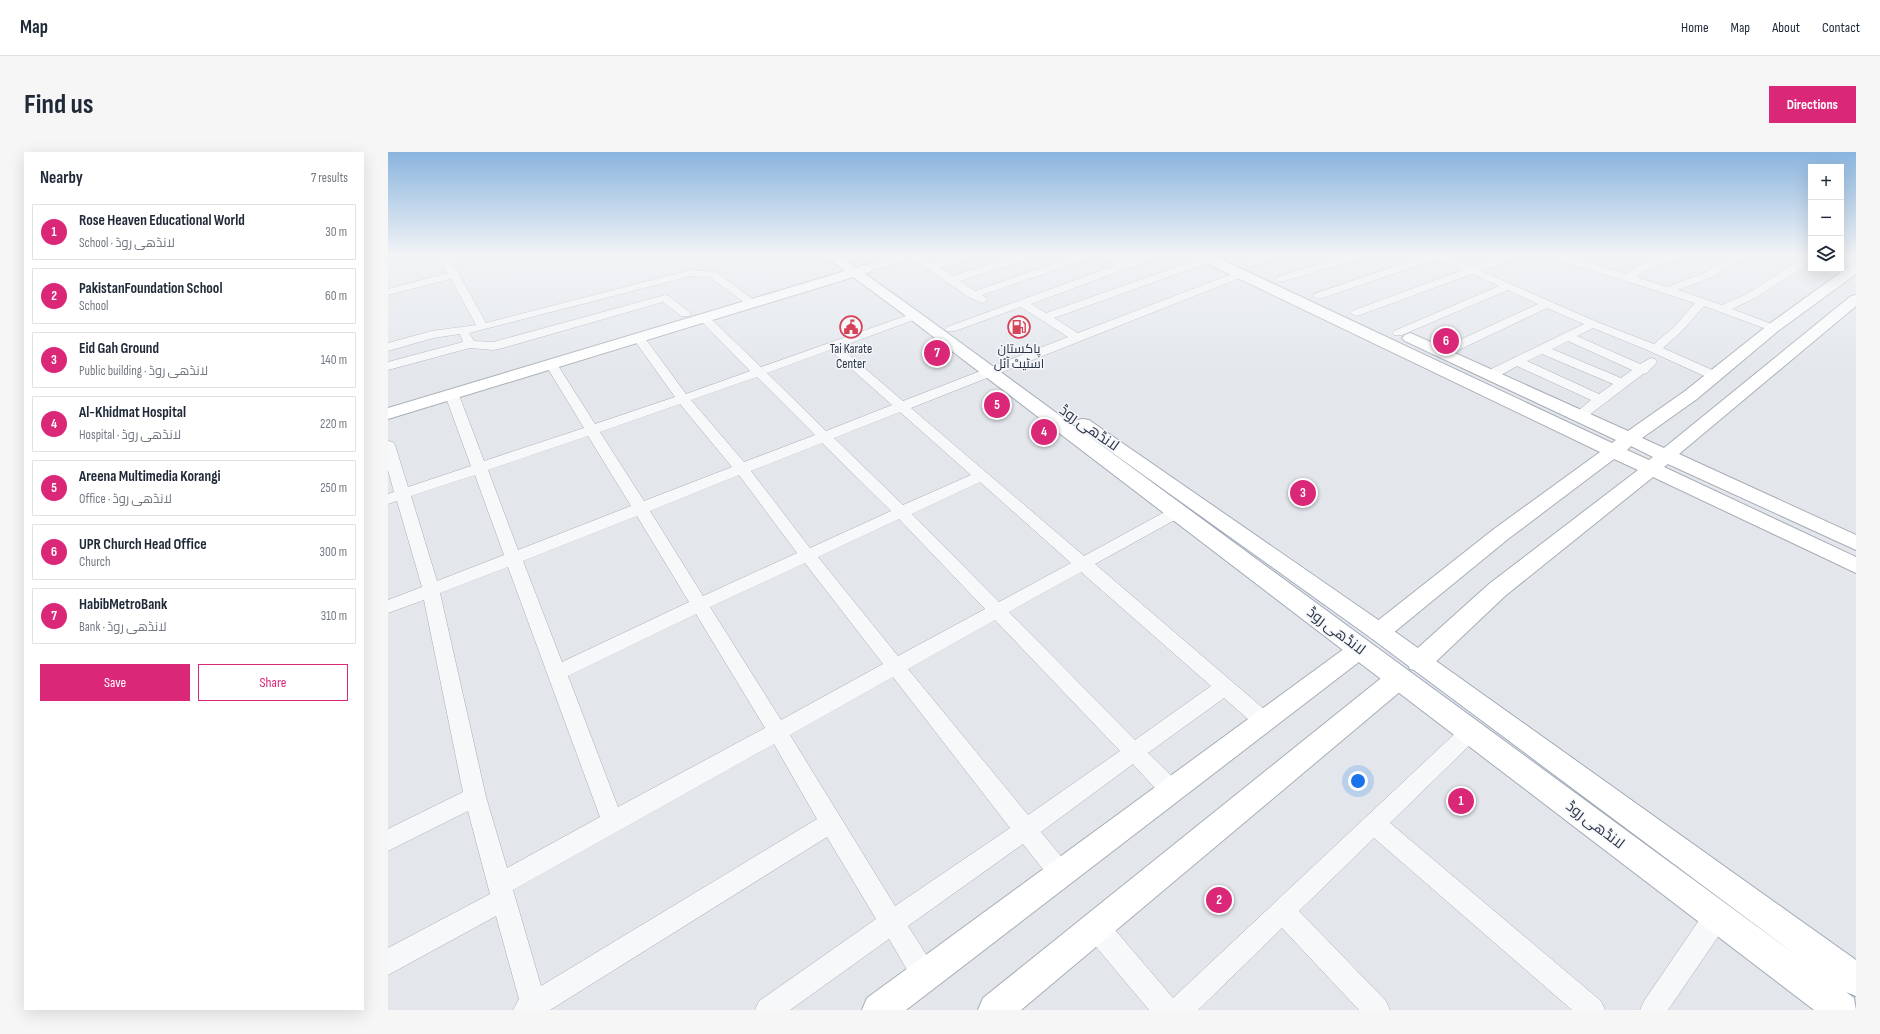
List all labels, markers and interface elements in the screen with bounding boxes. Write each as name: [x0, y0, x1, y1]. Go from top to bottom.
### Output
text: Map: [20, 16, 48, 39]
text: Home: [1681, 19, 1709, 36]
text: Map: [1731, 19, 1750, 36]
text: About: [1772, 19, 1800, 36]
text: Contact: [1822, 19, 1860, 36]
button: Directions: [1769, 86, 1856, 123]
text: Find us: [24, 88, 93, 121]
map controls: [1808, 164, 1844, 272]
button: +: [1808, 164, 1844, 200]
text: Nearby: [40, 168, 83, 188]
text: 7 results: [311, 170, 348, 186]
button: −: [1808, 200, 1844, 236]
text: Rose Heaven Educational World: [79, 211, 245, 230]
text: 1: [51, 224, 57, 240]
text: 30 m: [325, 224, 347, 240]
text: School · لانڈھی روڈ: [79, 235, 175, 251]
button: layers: [1808, 236, 1844, 272]
text: PakistanFoundation School: [79, 279, 222, 298]
text: 2: [51, 288, 57, 304]
text: 60 m: [325, 288, 347, 304]
text: School: [79, 298, 109, 314]
public building icon: Tai Karate Center: [838, 314, 864, 340]
fuel station icon: پاکستان اسٹیٹ آئل: [1006, 314, 1032, 340]
pin: 6: [1433, 326, 1459, 356]
pin: 7: [924, 338, 950, 368]
text: Eid Gah Ground: [79, 339, 159, 358]
place label: Tai Karate Center: [830, 341, 872, 372]
place label: پاکستان اسٹیٹ آئل: [994, 341, 1044, 372]
text: 3: [51, 352, 57, 368]
text: 140 m: [321, 352, 347, 368]
text: Public building · لانڈھی روڈ: [79, 363, 208, 379]
pin: 5: [984, 390, 1010, 420]
street label: لانڈھی روڈ: [1055, 401, 1123, 455]
text: Al-Khidmat Hospital: [79, 403, 186, 422]
text: 4: [51, 416, 57, 432]
text: 220 m: [320, 416, 347, 432]
pin: 4: [1031, 417, 1057, 447]
text: Hospital · لانڈھی روڈ: [79, 427, 181, 443]
text: Areena Multimedia Korangi: [79, 467, 221, 486]
pin: 3: [1290, 478, 1316, 508]
text: 5: [51, 480, 57, 496]
text: 250 m: [320, 480, 347, 496]
text: Office · لانڈھی روڈ: [79, 491, 172, 507]
text: UPR Church Head Office: [79, 535, 207, 554]
text: 6: [51, 544, 57, 560]
text: 300 m: [320, 544, 347, 560]
text: Church: [79, 554, 111, 570]
text: HabibMetroBank: [79, 595, 167, 614]
street label: لانڈھی روڈ: [1303, 603, 1369, 659]
text: 7: [51, 608, 57, 624]
text: 310 m: [321, 608, 347, 624]
text: Bank · لانڈھی روڈ: [79, 619, 167, 635]
button: Save: [40, 664, 190, 701]
button: Share: [198, 664, 348, 701]
your location: [1348, 771, 1368, 791]
pin: 1: [1448, 786, 1474, 816]
street label: لانڈھی روڈ: [1562, 797, 1628, 853]
pin: 2: [1206, 885, 1232, 915]

